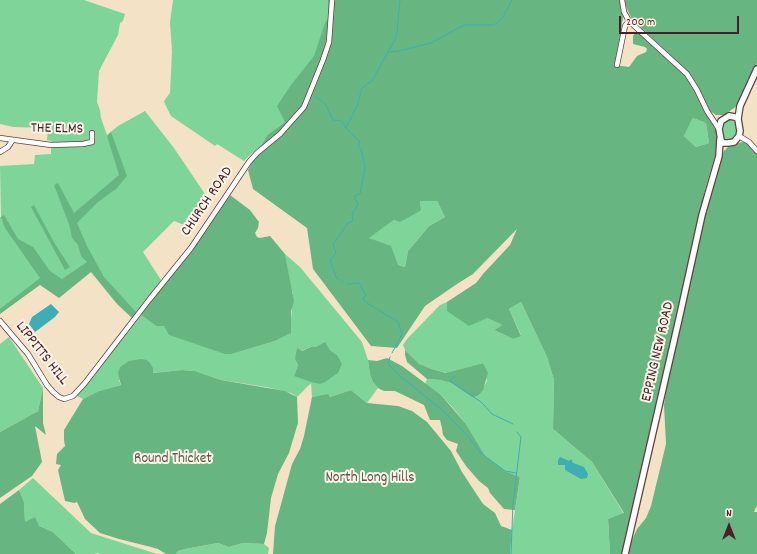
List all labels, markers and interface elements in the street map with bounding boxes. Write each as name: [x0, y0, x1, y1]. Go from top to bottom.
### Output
scale bar: [621, 8, 741, 34]
text: 200 m: [626, 14, 655, 31]
street label: THE ELMS: [31, 121, 83, 139]
street label: CHURCH ROAD: [178, 164, 238, 240]
street label: EPPING NEW ROAD: [639, 300, 679, 404]
street label: LIPPITTS HILL: [11, 319, 71, 389]
park label: Round Thicket: [134, 451, 212, 469]
park label: North Long Hills: [325, 470, 415, 488]
north arrow: [709, 506, 749, 546]
text: N: [726, 506, 732, 522]

